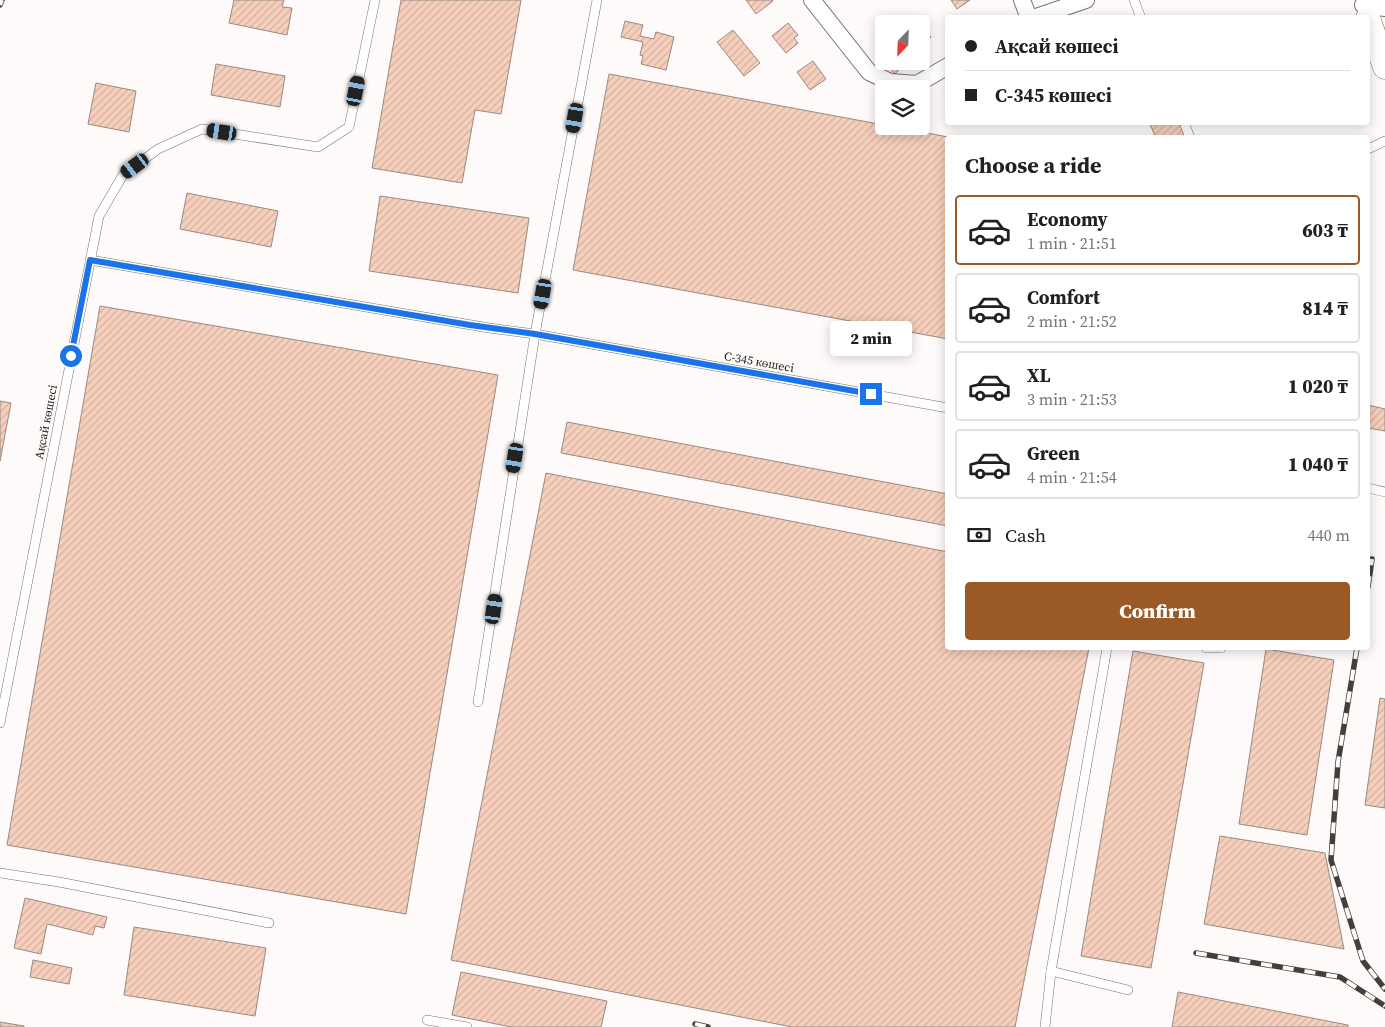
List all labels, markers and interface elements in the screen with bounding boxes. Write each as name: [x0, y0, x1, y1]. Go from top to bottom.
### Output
north arrow: [875, 15, 930, 70]
map controls: [875, 15, 930, 135]
text: Ақсай көшесі: [995, 33, 1118, 59]
car: [345, 75, 366, 107]
button: layers: [875, 80, 930, 135]
text: С-345 көшесі: [995, 82, 1112, 108]
car: [565, 102, 584, 134]
car: [206, 122, 237, 142]
text: Choose a ride: [965, 150, 1102, 180]
car: [118, 151, 151, 181]
text: Economy: [1027, 206, 1108, 232]
icon: car: [967, 208, 1012, 253]
text: 603 ₸: [1302, 217, 1348, 243]
text: 1 min · 21:51: [1027, 232, 1117, 254]
car: [533, 278, 552, 310]
text: Comfort: [1027, 284, 1100, 310]
icon: car: [967, 286, 1012, 331]
text: 814 ₸: [1302, 295, 1348, 321]
text: 2 min · 21:52: [1027, 310, 1117, 332]
callout: 2 min: [830, 322, 912, 356]
text: 2 min: [850, 327, 892, 349]
route start: [60, 345, 82, 367]
street label: С-345 көшесі: [723, 348, 796, 376]
text: XL: [1027, 362, 1050, 388]
icon: car: [967, 364, 1012, 409]
text: 1 020 ₸: [1288, 373, 1348, 399]
street label: Ақсай көшесі: [31, 383, 61, 461]
route end: [860, 383, 882, 405]
text: 3 min · 21:53: [1027, 388, 1117, 410]
text: Green: [1027, 440, 1080, 466]
car: [505, 442, 524, 474]
icon: car: [967, 442, 1012, 487]
text: 1 040 ₸: [1288, 451, 1348, 477]
text: 4 min · 21:54: [1027, 466, 1117, 488]
icon: cash: [965, 521, 993, 549]
text: Cash: [1005, 522, 1046, 548]
text: 440 m: [1308, 524, 1350, 546]
button: Confirm: [965, 582, 1350, 640]
car: [484, 593, 503, 625]

